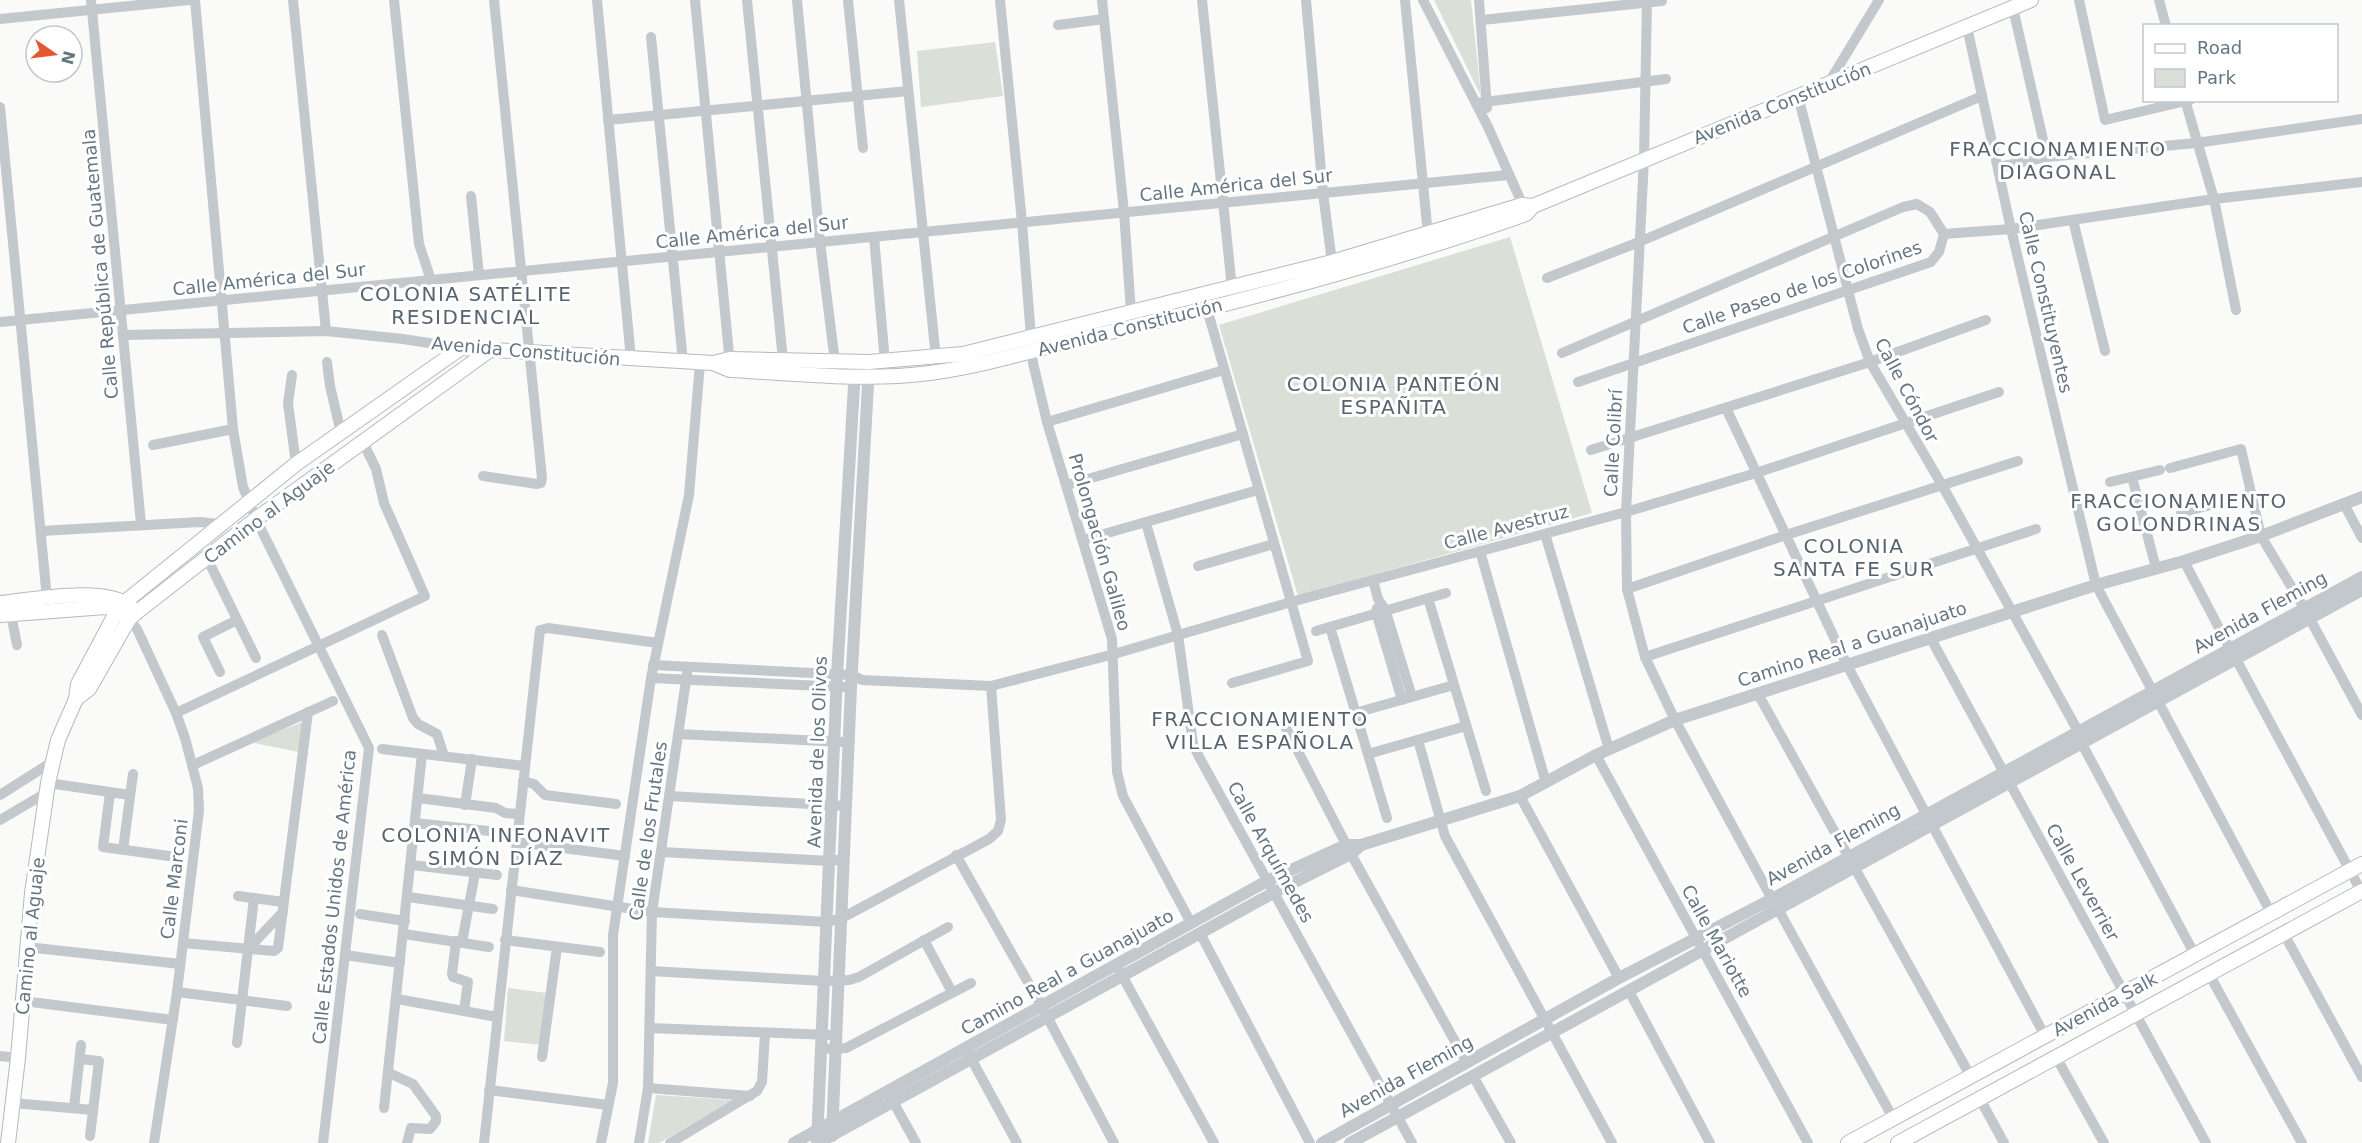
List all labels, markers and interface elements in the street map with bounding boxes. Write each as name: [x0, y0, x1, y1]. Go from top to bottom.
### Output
north arrow: [24, 24, 84, 84]
legend: [2143, 24, 2338, 102]
text: Road: [2197, 37, 2242, 58]
text: N: [57, 49, 79, 66]
street label: Avenida Constitución: [1690, 58, 1874, 148]
text: Park: [2197, 67, 2236, 88]
street label: Calle República de Guatemala: [78, 128, 122, 400]
district label: FRACCIONAMIENTO DIAGONAL: [1949, 137, 2167, 184]
street label: Calle América del Sur: [1139, 164, 1334, 206]
street label: Calle Constituyentes: [2015, 209, 2077, 395]
street label: Calle América del Sur: [655, 211, 850, 253]
street label: Calle Paseo de los Colorines: [1680, 236, 1924, 338]
street label: Calle América del Sur: [172, 258, 367, 300]
district label: COLONIA SATÉLITE RESIDENCIAL: [360, 282, 572, 329]
street label: Avenida Constitución: [1035, 294, 1225, 360]
street label: Avenida Constitución: [431, 332, 621, 370]
street label: Calle Cóndor: [1871, 334, 1944, 446]
district label: COLONIA PANTEÓN ESPAÑITA: [1287, 372, 1501, 419]
street label: Calle Colibrí: [1600, 388, 1626, 497]
street label: Prolongación Galileo: [1065, 451, 1135, 633]
street label: Camino al Aguaje: [199, 456, 339, 568]
district label: FRACCIONAMIENTO GOLONDRINAS: [2070, 489, 2288, 536]
street label: Calle Avestruz: [1441, 500, 1571, 554]
district label: COLONIA SANTA FE SUR: [1773, 534, 1935, 581]
street label: Avenida Fleming: [2190, 567, 2330, 657]
street label: Camino Real a Guanajuato: [1735, 597, 1969, 691]
street label: Avenida de los Olivos: [803, 656, 831, 848]
district label: FRACCIONAMIENTO VILLA ESPAÑOLA: [1151, 707, 1369, 754]
street label: Calle de los Frutales: [625, 740, 671, 922]
street label: Calle Estados Unidos de América: [308, 749, 360, 1045]
street label: Calle Arquímedes: [1223, 778, 1319, 926]
street label: Avenida Fleming: [1763, 799, 1903, 889]
street label: Calle Marconi: [156, 818, 192, 940]
street label: Calle Leverrier: [2042, 820, 2124, 945]
district label: COLONIA INFONAVIT SIMÓN DÍAZ: [381, 823, 611, 870]
street label: Camino al Aguaje: [11, 856, 49, 1016]
street label: Calle Mariotte: [1677, 881, 1757, 1001]
street label: Camino Real a Guanajuato: [957, 905, 1177, 1039]
street label: Avenida Salk: [2049, 967, 2161, 1040]
street label: Avenida Fleming: [1336, 1031, 1476, 1121]

